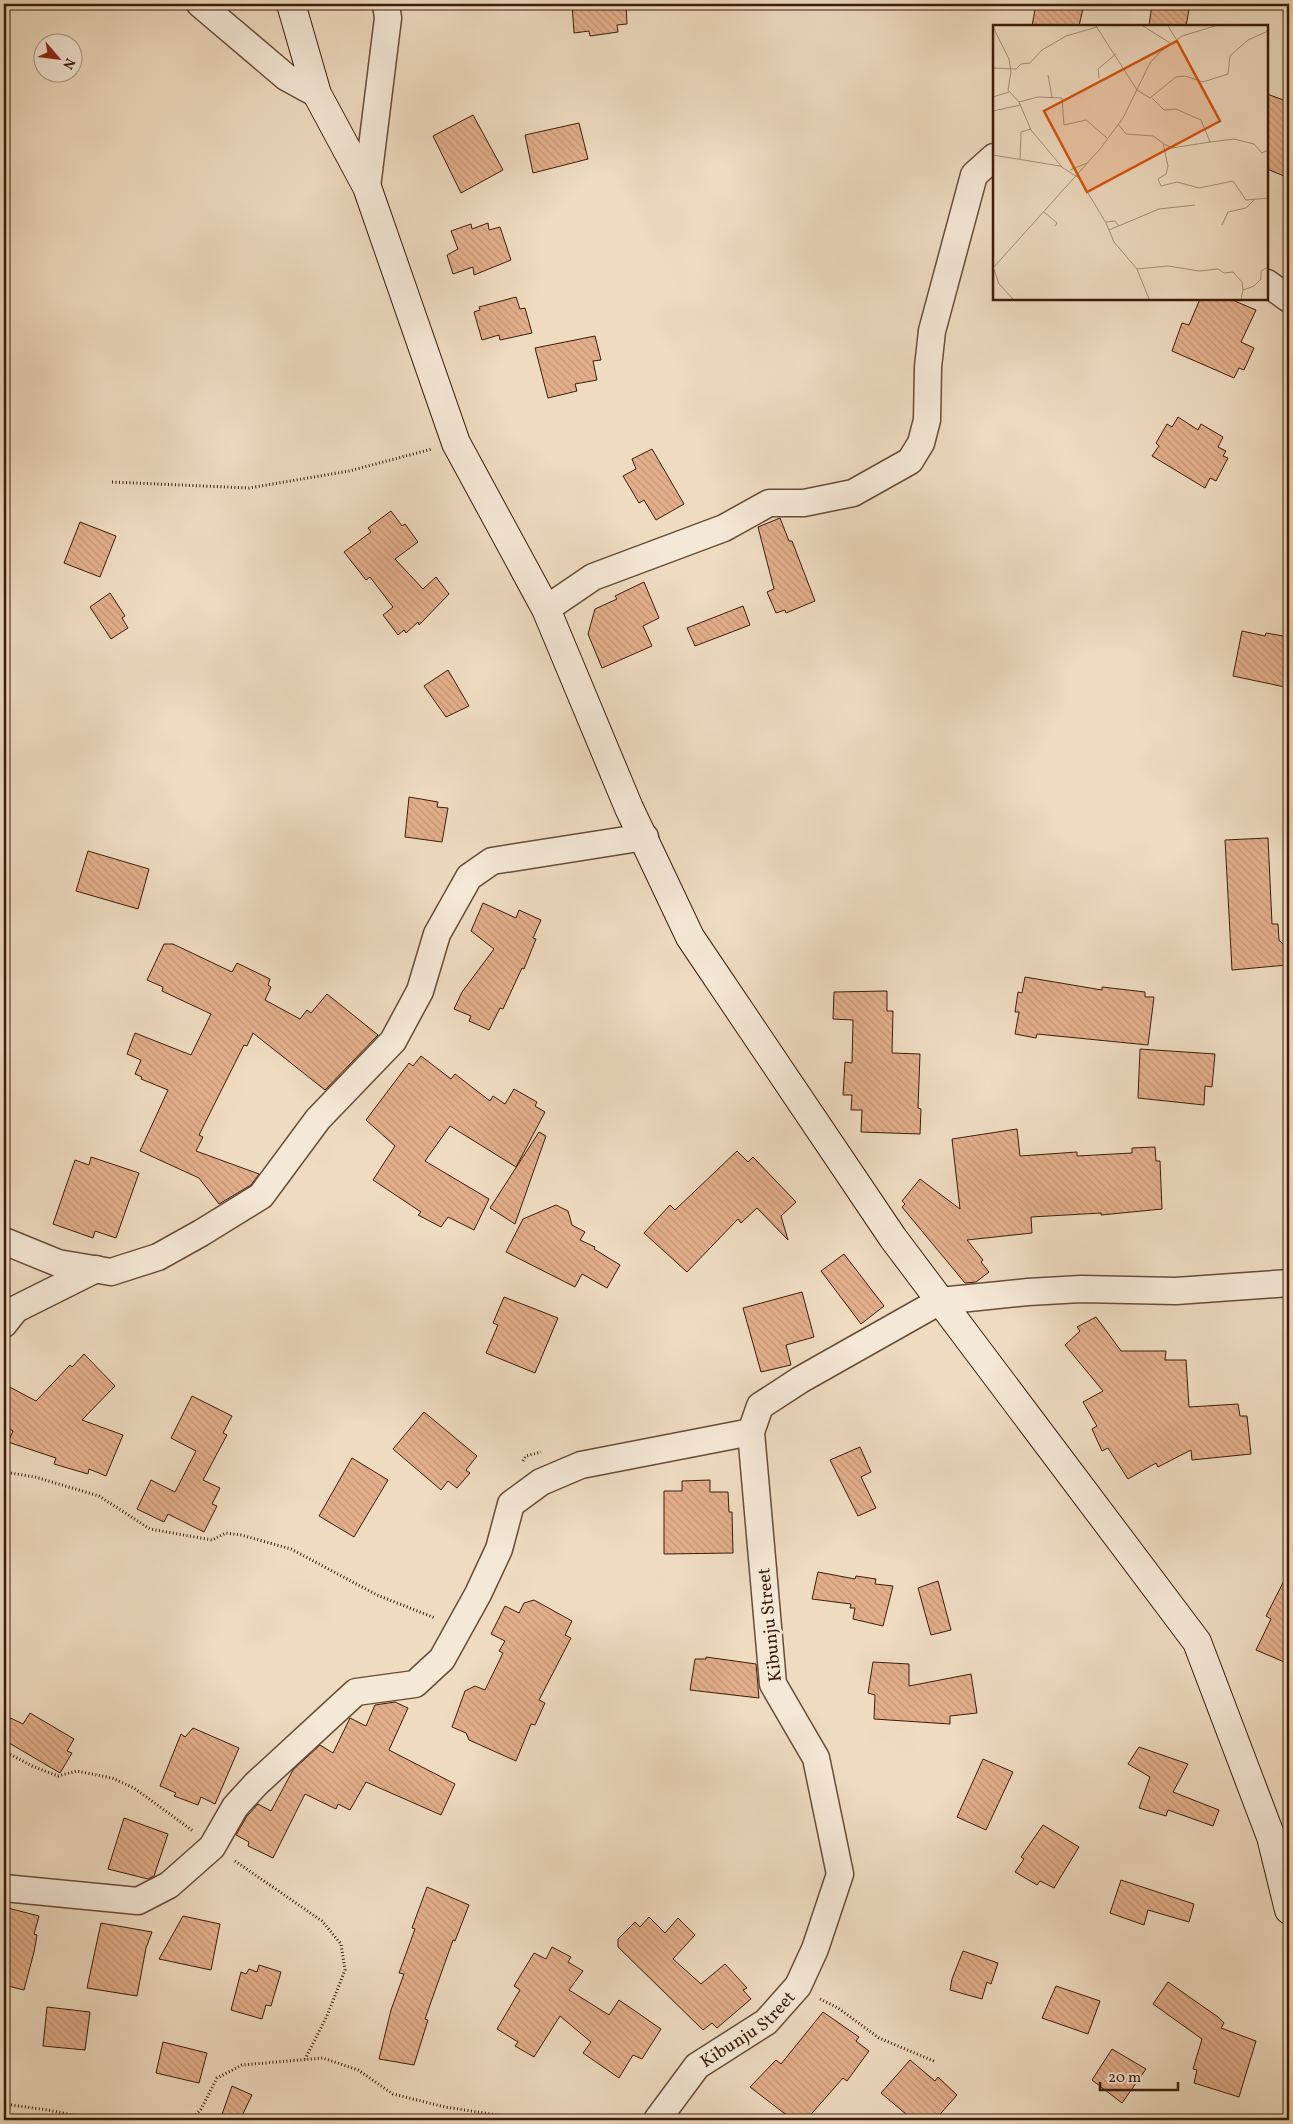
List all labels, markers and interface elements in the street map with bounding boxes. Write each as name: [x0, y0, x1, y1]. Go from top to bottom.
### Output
inset map: [993, 25, 1268, 300]
north arrow: [32, 32, 82, 82]
text: N: [57, 54, 79, 72]
street label: Kibunju Street: [752, 1567, 789, 1683]
street label: Kibunju Street: [696, 1986, 802, 2075]
scale bar: [1100, 2059, 1178, 2091]
text: 20 m: [1108, 2068, 1141, 2089]

